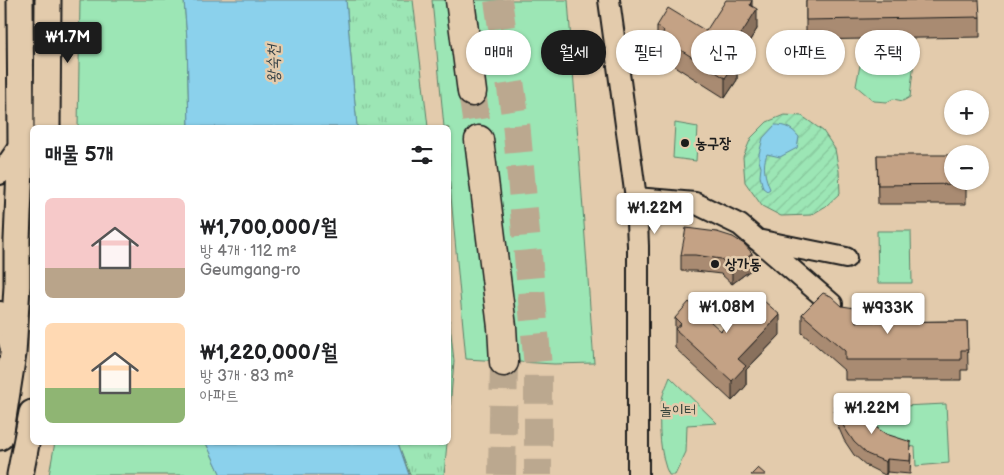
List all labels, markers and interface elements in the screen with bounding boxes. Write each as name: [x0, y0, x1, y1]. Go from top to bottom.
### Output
pin: ₩1.7M: [33, 22, 103, 64]
text: ₩1.7M: [46, 28, 90, 47]
chip: 매매: [466, 30, 531, 75]
chip: 월세: [541, 30, 606, 75]
chip: 필터: [616, 30, 681, 75]
chip: 신규: [691, 30, 756, 75]
chip: 아파트: [766, 30, 845, 75]
chip: 주택: [855, 30, 920, 75]
water label: 왕숙천: [264, 42, 284, 83]
map controls: [944, 90, 989, 190]
button: +: [944, 90, 989, 135]
place label: 농구장: [695, 134, 731, 153]
marker: 농구장: [679, 137, 691, 149]
icon: filters: [408, 141, 436, 169]
text: 매물 5개: [45, 142, 113, 167]
button: −: [944, 145, 989, 190]
pin: ₩1.22M: [614, 192, 696, 235]
text: ₩1.22M: [627, 199, 683, 218]
text: ₩1,700,000/월: [200, 215, 338, 240]
icon: home: [85, 218, 145, 278]
text: 방 4개 · 112 m²: [200, 242, 297, 261]
place label: 상가동: [725, 255, 761, 274]
marker: 상가동: [709, 258, 721, 270]
text: Geumgang-ro: [200, 261, 301, 280]
pin: ₩1.08M: [686, 292, 768, 334]
pin: ₩933K: [853, 292, 923, 335]
text: ₩1.08M: [699, 298, 755, 317]
text: ₩933K: [863, 299, 913, 318]
text: ₩1,220,000/월: [200, 340, 338, 365]
icon: home: [85, 343, 145, 403]
text: 방 3개 · 83 m²: [200, 367, 294, 386]
text: 아파트: [200, 387, 239, 406]
pin: ₩1.22M: [831, 392, 913, 435]
text: ₩1.22M: [844, 399, 900, 418]
park label: 놀이터: [660, 401, 696, 420]

